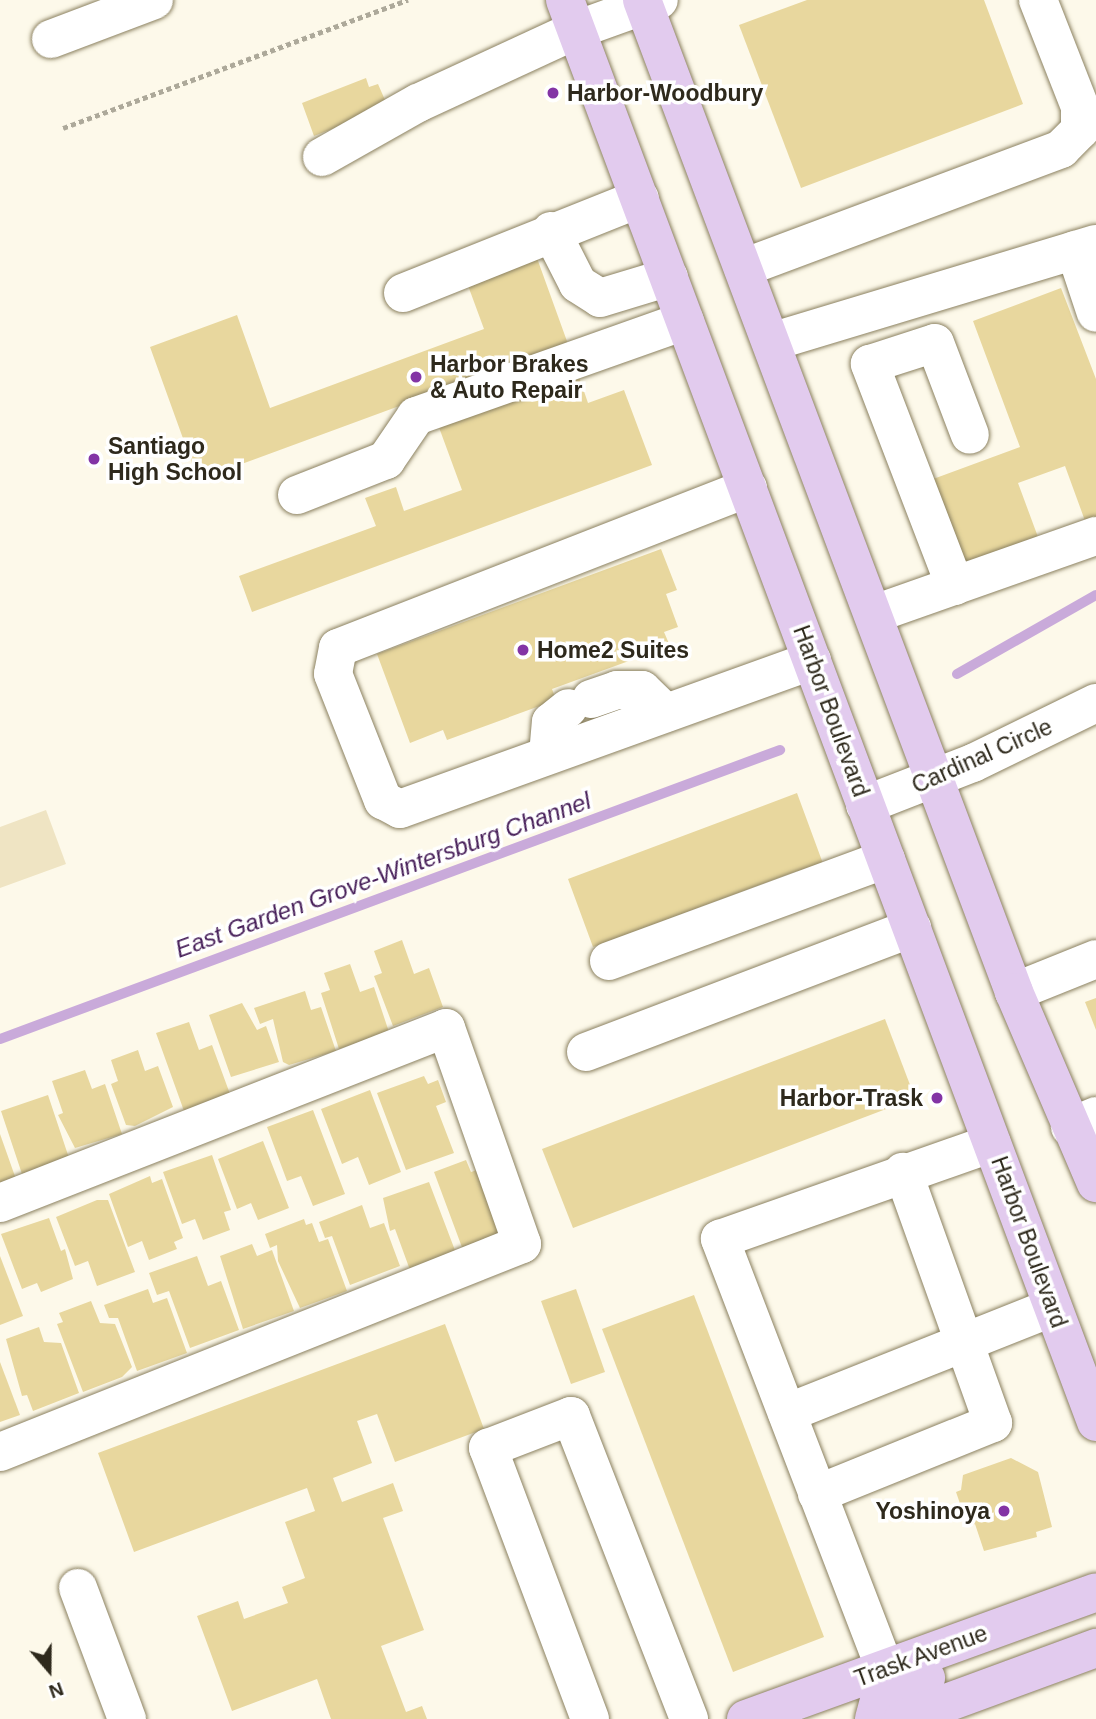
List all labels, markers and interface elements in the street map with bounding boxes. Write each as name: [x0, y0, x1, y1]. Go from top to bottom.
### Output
place label: Harbor-Woodbury: [567, 79, 763, 107]
marker: Harbor-Woodbury: [545, 85, 561, 101]
place label: Harbor Brakes & Auto Repair: [430, 350, 589, 404]
marker: Harbor Brakes & Auto Repair: [408, 369, 424, 385]
place label: Santiago High School: [108, 432, 242, 486]
marker: Santiago High School: [86, 451, 102, 467]
street label: Harbor Boulevard: [787, 622, 875, 800]
place label: Home2 Suites: [537, 636, 689, 664]
marker: Home2 Suites: [515, 642, 531, 658]
street label: Cardinal Circle: [907, 713, 1057, 799]
water label: East Garden Grove-Wintersburg Channel: [171, 786, 595, 964]
place label: Harbor-Trask: [780, 1084, 923, 1112]
marker: Harbor-Trask: [929, 1090, 945, 1106]
street label: Harbor Boulevard: [985, 1153, 1073, 1331]
place label: Yoshinoya: [875, 1497, 990, 1525]
marker: Yoshinoya: [996, 1503, 1012, 1519]
street label: Trask Avenue: [850, 1619, 992, 1693]
north arrow: [14, 1635, 84, 1705]
text: N: [46, 1678, 66, 1702]

